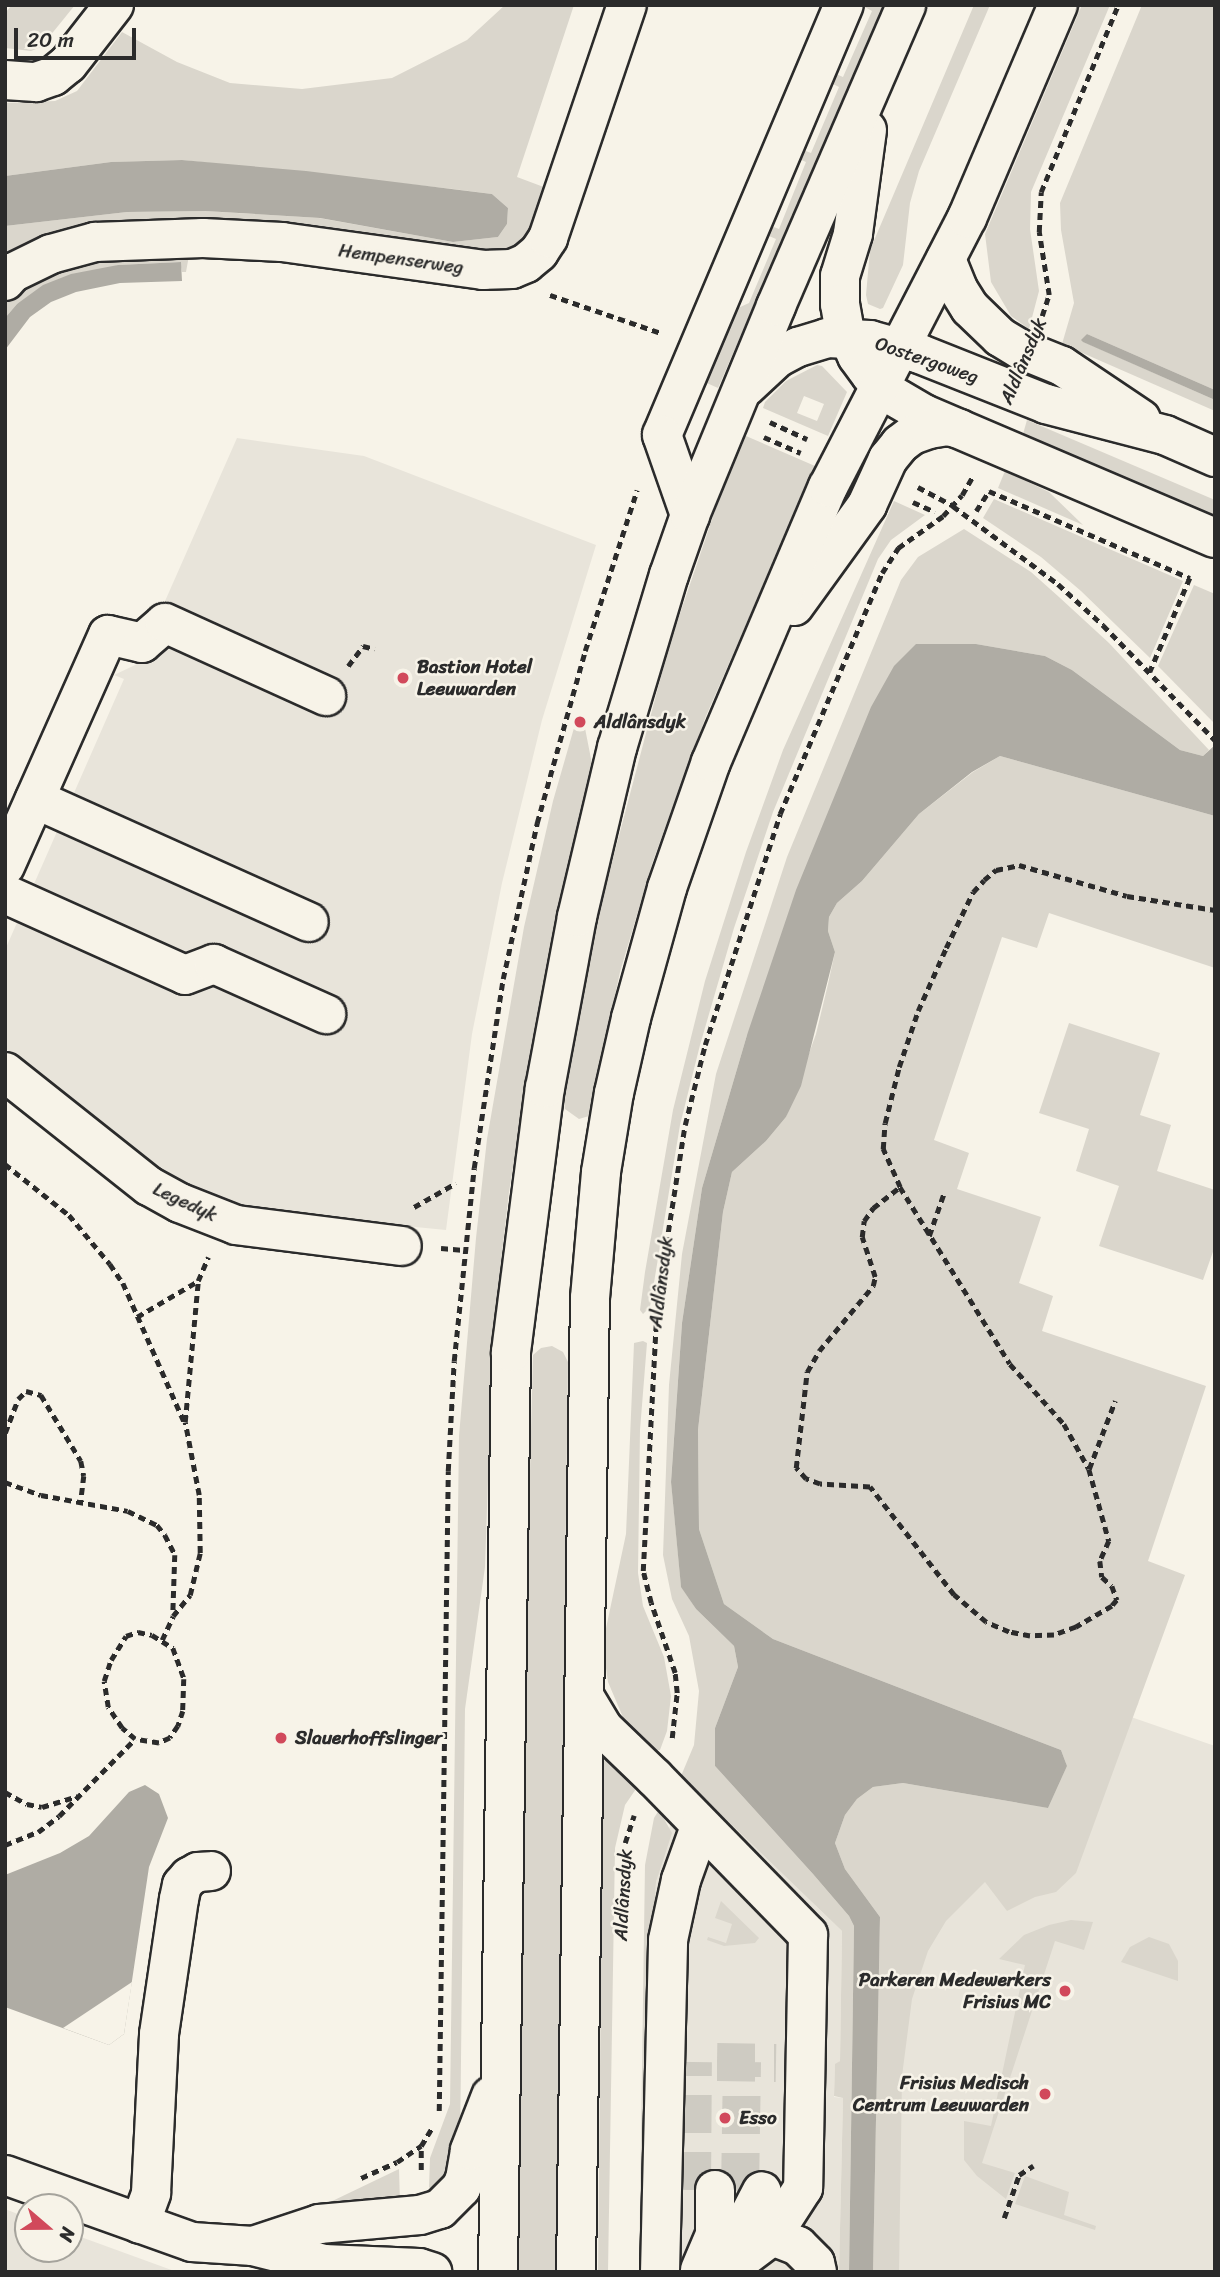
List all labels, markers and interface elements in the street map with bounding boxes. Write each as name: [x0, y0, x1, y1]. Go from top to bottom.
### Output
scale bar: [18, 14, 140, 58]
text: 20 m: [27, 21, 74, 59]
street label: Hempenserweg: [337, 239, 465, 279]
street label: Aldlânsdyk: [995, 314, 1051, 408]
street label: Oostergoweg: [872, 332, 982, 388]
place label: Bastion Hotel Leeuwarden: [417, 656, 532, 700]
marker: Bastion Hotel Leeuwarden: [395, 670, 411, 686]
place label: Aldlânsdyk: [594, 711, 686, 733]
marker: Aldlânsdyk: [572, 714, 588, 730]
street label: Legedyk: [149, 1177, 221, 1227]
street label: Aldlânsdyk: [644, 1235, 678, 1329]
place label: Slauerhoffslinger: [295, 1727, 442, 1749]
marker: Slauerhoffslinger: [273, 1730, 289, 1746]
street label: Aldlânsdyk: [609, 1849, 637, 1941]
place label: Parkeren Medewerkers Frisius MC: [860, 1969, 1051, 2013]
marker: Parkeren Medewerkers Frisius MC: [1057, 1983, 1073, 1999]
place label: Frisius Medisch Centrum Leeuwarden: [852, 2072, 1029, 2116]
marker: Frisius Medisch Centrum Leeuwarden: [1035, 2084, 1055, 2104]
place label: Esso: [739, 2107, 777, 2129]
marker: Esso: [717, 2110, 733, 2126]
north arrow: [14, 2193, 84, 2263]
text: N: [50, 2223, 85, 2246]

